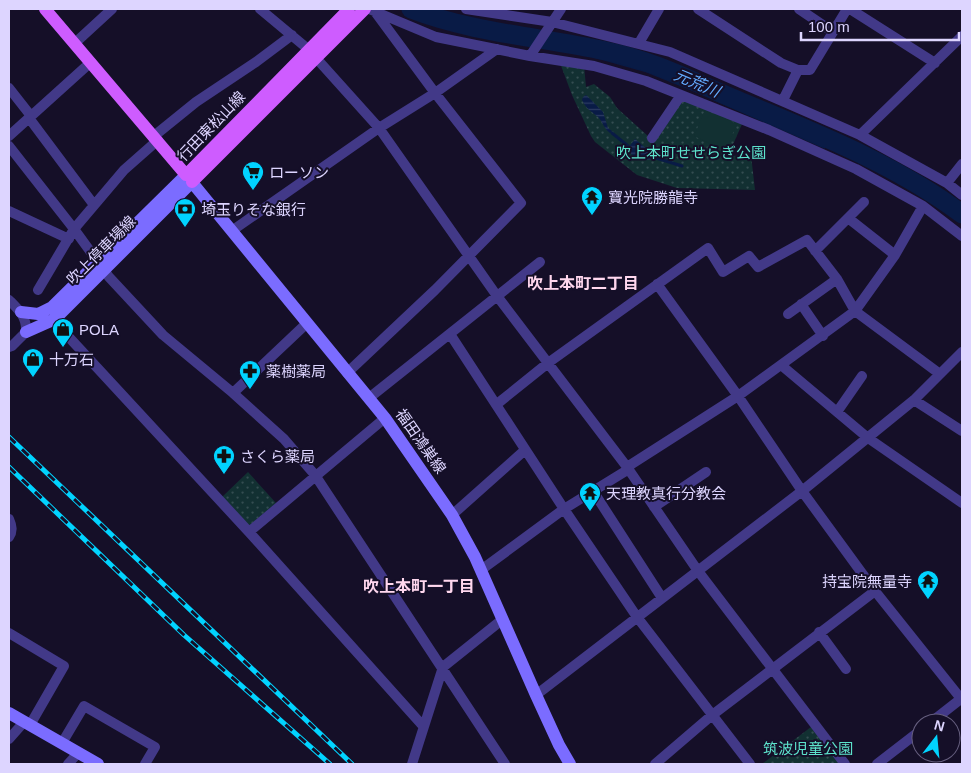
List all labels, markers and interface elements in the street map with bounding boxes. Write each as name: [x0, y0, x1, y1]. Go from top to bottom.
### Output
scale bar: [801, 10, 958, 42]
text: 100 m: [808, 18, 850, 35]
water label: 元荒川: [672, 66, 724, 101]
street label: 行田東松山線: [174, 88, 248, 164]
park label: 吹上本町せせらぎ公園: [616, 144, 766, 161]
supermarket icon: ローソン: [241, 160, 265, 191]
place label: ローソン: [269, 164, 329, 181]
temple icon: 寶光院勝龍寺: [580, 185, 604, 216]
place label: 寶光院勝龍寺: [608, 189, 698, 206]
bank icon: 埼玉りそな銀行: [173, 197, 197, 228]
place label: 埼玉りそな銀行: [201, 201, 306, 218]
street label: 吹上停車場線: [63, 212, 139, 288]
district label: 吹上本町二丁目: [527, 275, 639, 292]
shop icon: POLA: [51, 317, 75, 348]
place label: POLA: [79, 321, 119, 338]
shop icon: 十万石: [21, 347, 45, 378]
place label: 十万石: [49, 351, 94, 368]
pharmacy icon: 薬樹薬局: [238, 359, 262, 390]
place label: 薬樹薬局: [266, 363, 326, 380]
street label: 福田鴻巣線: [393, 405, 449, 477]
pharmacy icon: さくら薬局: [212, 444, 236, 475]
place label: さくら薬局: [240, 448, 315, 465]
temple icon: 天理教真行分教会: [578, 481, 602, 512]
place label: 天理教真行分教会: [606, 485, 726, 502]
temple icon: 持宝院無量寺: [916, 569, 940, 600]
place label: 持宝院無量寺: [822, 573, 912, 590]
district label: 吹上本町一丁目: [363, 578, 475, 595]
north arrow: [911, 713, 961, 763]
text: N: [933, 716, 947, 735]
park label: 筑波児童公園: [763, 740, 853, 757]

